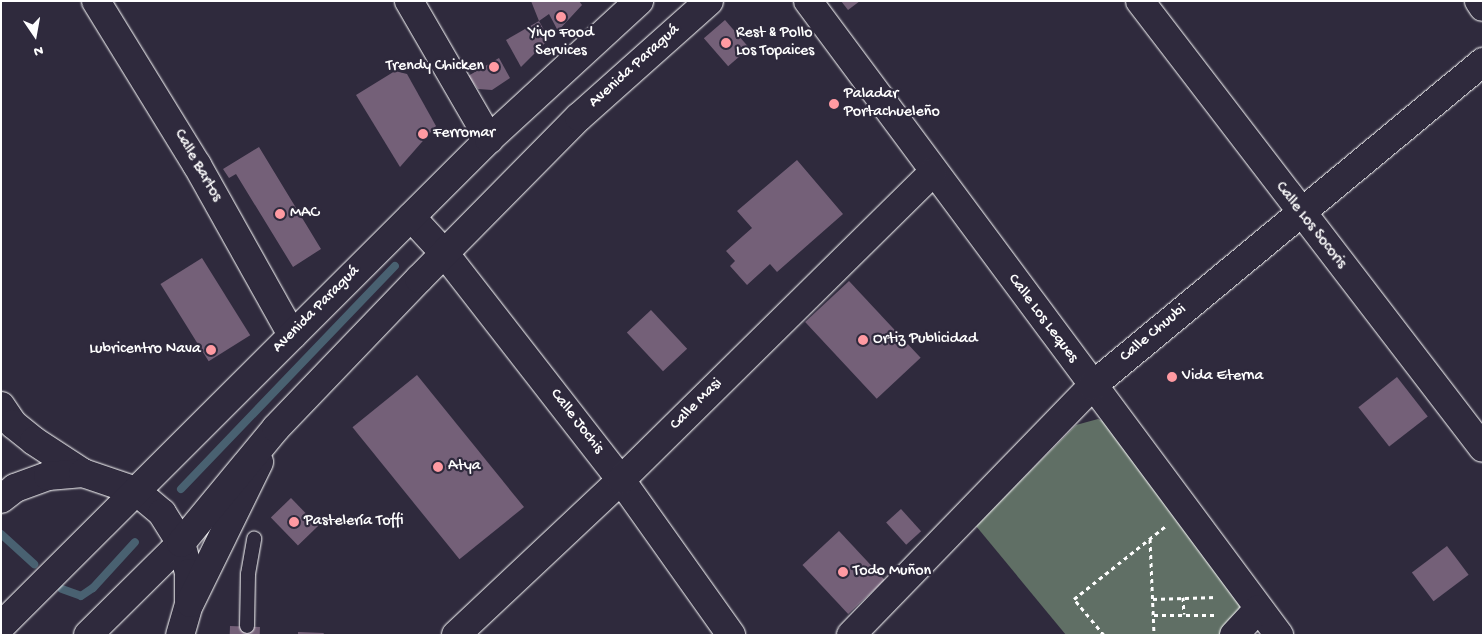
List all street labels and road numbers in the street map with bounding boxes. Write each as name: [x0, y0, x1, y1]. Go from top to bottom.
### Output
street label: Avenida Paraguá: [586, 21, 684, 113]
street label: Calle Bartos: [169, 127, 225, 205]
street label: Calle Los Socoris: [1270, 179, 1350, 273]
street label: Avenida Paraguá: [269, 262, 365, 358]
street label: Calle Los Leques: [1002, 271, 1082, 367]
street label: Calle Chuubi: [1117, 301, 1191, 367]
street label: Calle Masi: [667, 375, 727, 435]
street label: Calle Jochis: [545, 386, 607, 458]

